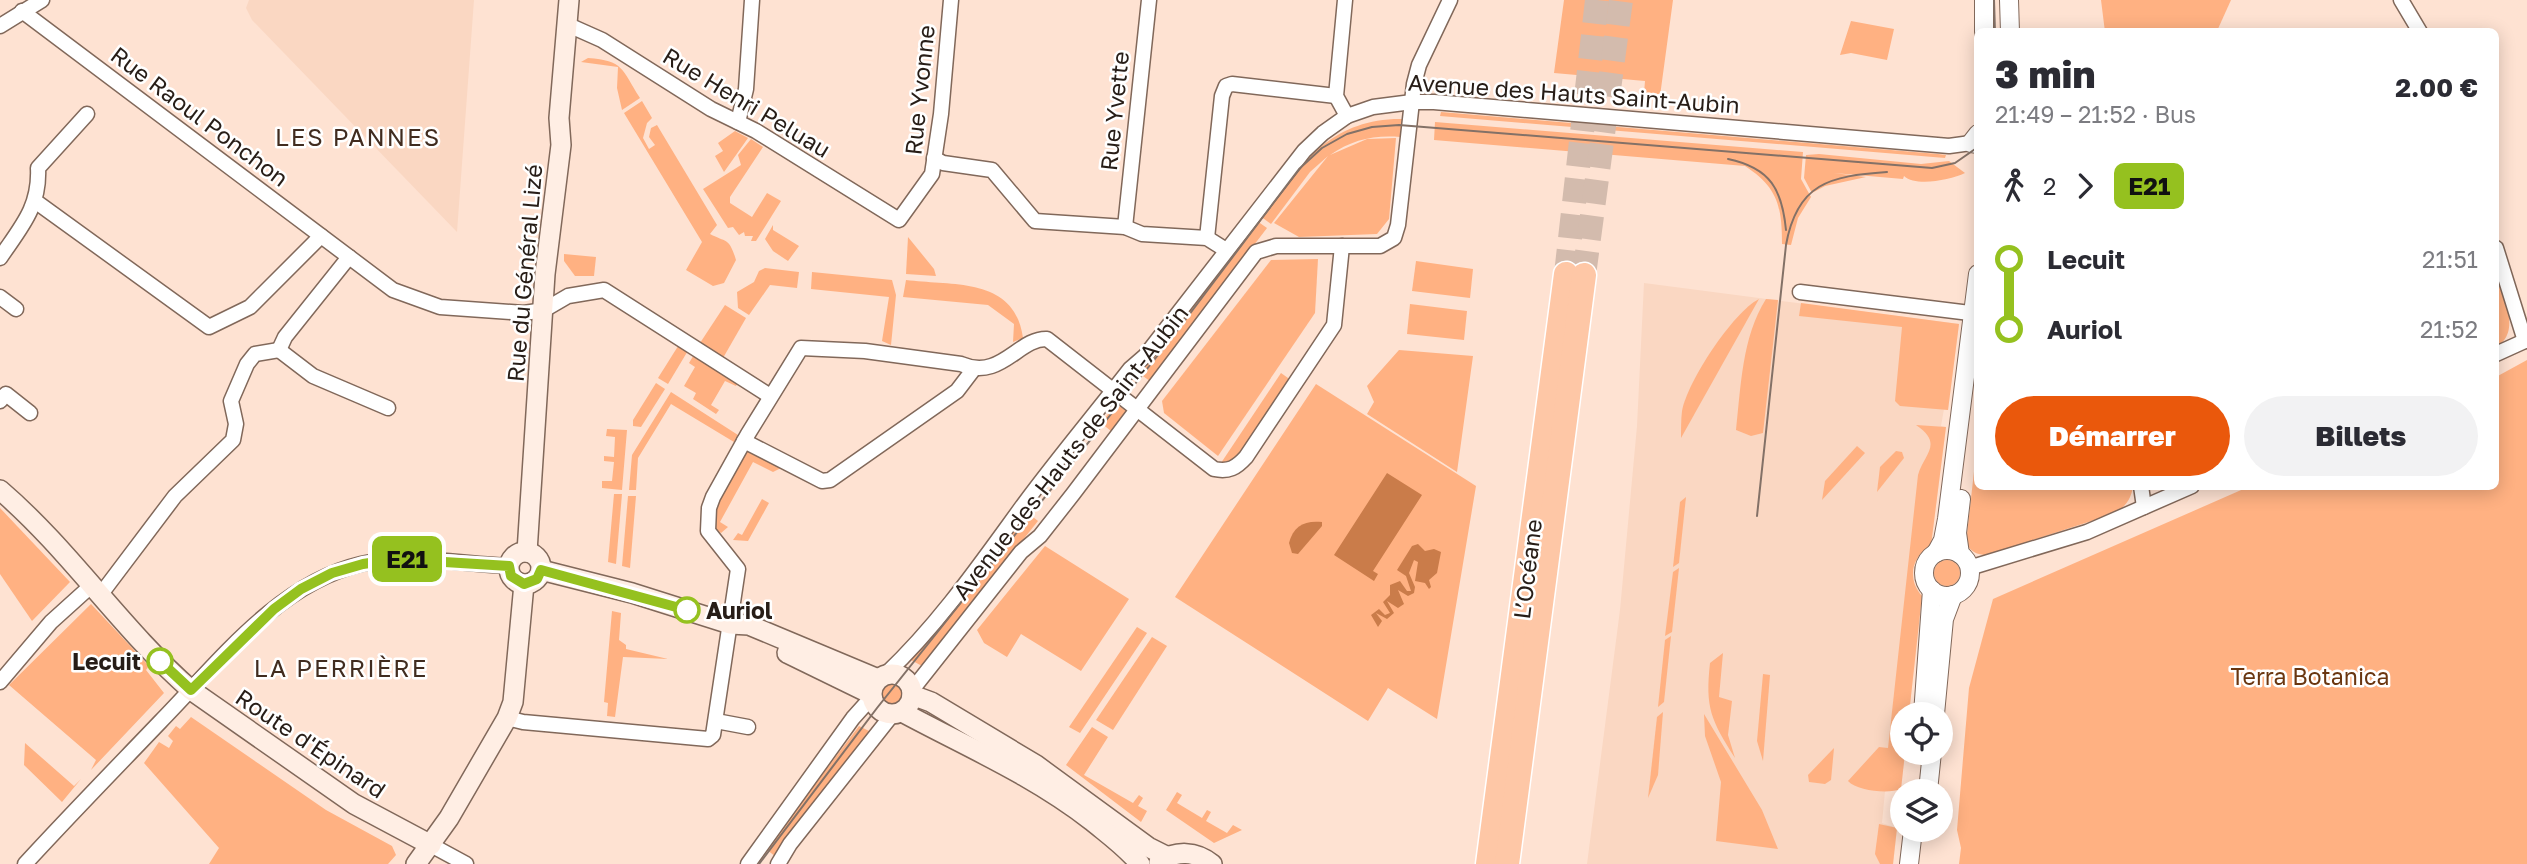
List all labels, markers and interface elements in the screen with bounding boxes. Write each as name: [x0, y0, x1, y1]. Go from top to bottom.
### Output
street label: Rue Yvonne: [898, 24, 940, 156]
street label: Rue Raoul Ponchon: [106, 40, 294, 192]
street label: Rue Henri Peluau: [658, 41, 836, 163]
street label: Rue Yvette: [1094, 50, 1134, 172]
text: 3 min: [1995, 51, 2095, 96]
street label: Avenue des Hauts Saint-Aubin: [1407, 67, 1741, 119]
text: 2.00 €: [2395, 72, 2478, 103]
text: 21:49 – 21:52 · Bus: [1995, 100, 2196, 128]
district label: LES PANNES: [275, 122, 441, 151]
street label: Rue du Général Lizé: [501, 163, 547, 383]
icon: walk: [1995, 167, 2033, 205]
icon: forward: [2066, 167, 2104, 205]
text: E21: [2128, 171, 2170, 200]
text: 2: [2043, 172, 2056, 200]
text: Lecuit: [2047, 244, 2125, 275]
text: 21:51: [2422, 245, 2478, 273]
street label: Avenue des Hauts de Saint-Aubin: [946, 299, 1194, 605]
text: Auriol: [2047, 314, 2122, 345]
text: 21:52: [2420, 315, 2478, 343]
button: Démarrer: [1995, 396, 2230, 476]
button: Billets: [2244, 396, 2478, 476]
street label: L’Océane: [1507, 517, 1547, 621]
line badge: E21: [367, 536, 447, 582]
text: E21: [386, 544, 428, 573]
place label: Auriol: [706, 596, 773, 624]
marker: Auriol: [674, 597, 700, 623]
place label: Lecuit: [72, 647, 141, 675]
marker: Lecuit: [147, 648, 173, 674]
district label: LA PERRIÈRE: [254, 653, 428, 682]
park label: Terra Botanica: [2230, 662, 2390, 690]
street label: Route d'Épinard: [231, 682, 391, 804]
map controls: [1890, 702, 1953, 842]
button: locate: [1890, 702, 1953, 765]
button: layers: [1890, 779, 1953, 842]

